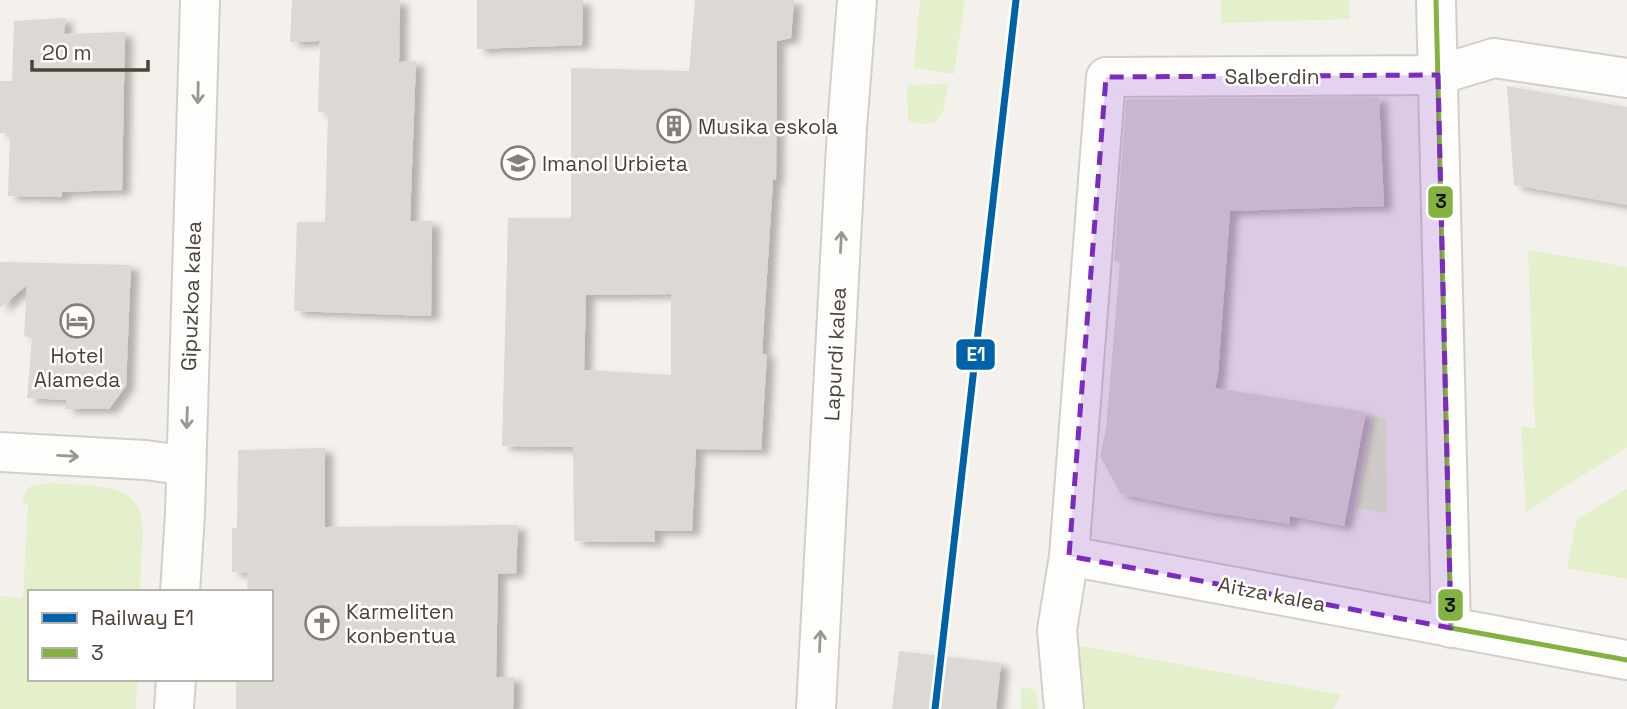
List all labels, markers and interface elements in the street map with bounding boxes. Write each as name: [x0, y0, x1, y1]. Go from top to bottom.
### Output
scale bar: [32, 28, 147, 72]
text: 20 m: [42, 39, 92, 66]
street label: Salberdin: [1224, 63, 1320, 90]
one-way arrow: [191, 81, 205, 104]
building icon: Musika eskola: [655, 107, 693, 145]
place label: Musika eskola: [698, 113, 838, 140]
school or university icon: Imanol Urbieta: [499, 144, 537, 182]
place label: Imanol Urbieta: [542, 150, 688, 177]
line badge: 3: [1427, 185, 1454, 219]
text: 3: [1435, 189, 1447, 214]
street label: Gipuzkoa kalea: [175, 220, 207, 372]
one-way arrow: [835, 232, 848, 254]
street label: Lapurdi kalea: [818, 286, 852, 422]
hotel icon: Hotel Alameda: [58, 302, 96, 340]
line badge: E1: [955, 338, 996, 371]
place label: Hotel Alameda: [34, 342, 120, 393]
text: E1: [966, 342, 986, 367]
one-way arrow: [181, 406, 194, 429]
one-way arrow: [56, 449, 79, 462]
street label: Aitza kalea: [1216, 570, 1328, 618]
line badge: 3: [1437, 588, 1464, 622]
legend: [28, 590, 273, 681]
text: 3: [1444, 593, 1456, 618]
place label: Karmeliten konbentua: [346, 598, 456, 649]
text: Railway E1: [91, 604, 194, 631]
church icon: Karmeliten konbentua: [303, 604, 341, 642]
one-way arrow: [814, 630, 827, 653]
text: 3: [91, 639, 104, 666]

